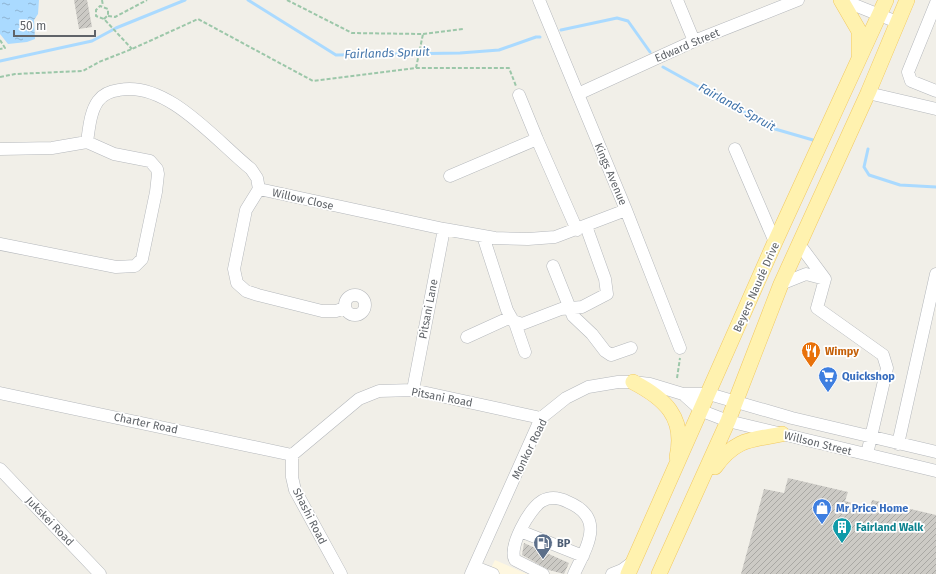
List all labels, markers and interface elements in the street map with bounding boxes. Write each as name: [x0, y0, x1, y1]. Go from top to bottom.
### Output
scale bar: [14, 12, 95, 38]
text: 50 m: [20, 19, 46, 33]
street label: Edward Street: [653, 26, 722, 65]
water label: Fairlands Spruit: [344, 44, 431, 61]
water label: Fairlands Spruit: [696, 80, 778, 134]
street label: Kings Avenue: [592, 141, 629, 207]
street label: Willow Close: [271, 186, 335, 213]
street label: Beyers Naudé Drive: [731, 240, 782, 334]
street label: Pitsani Lane: [416, 278, 441, 340]
restaurant icon: Wimpy: [800, 340, 822, 368]
place label: Wimpy: [825, 345, 859, 358]
supermarket icon: Quickshop: [817, 365, 839, 393]
place label: Quickshop: [842, 370, 895, 383]
street label: Pitsani Road: [410, 385, 474, 410]
street label: Charter Road: [113, 410, 179, 437]
street label: Monkor Road: [509, 417, 550, 482]
street label: Willson Street: [783, 429, 853, 458]
street label: Shashi Road: [290, 486, 329, 546]
street label: Jukskei Road: [23, 494, 76, 549]
shop icon: Mr Price Home: [811, 497, 833, 525]
place label: Mr Price Home: [836, 502, 908, 515]
building icon: Fairland Walk: [831, 516, 853, 544]
place label: Fairland Walk: [856, 521, 924, 534]
fuel station icon: BP: [532, 532, 554, 560]
place label: BP: [557, 537, 571, 550]

